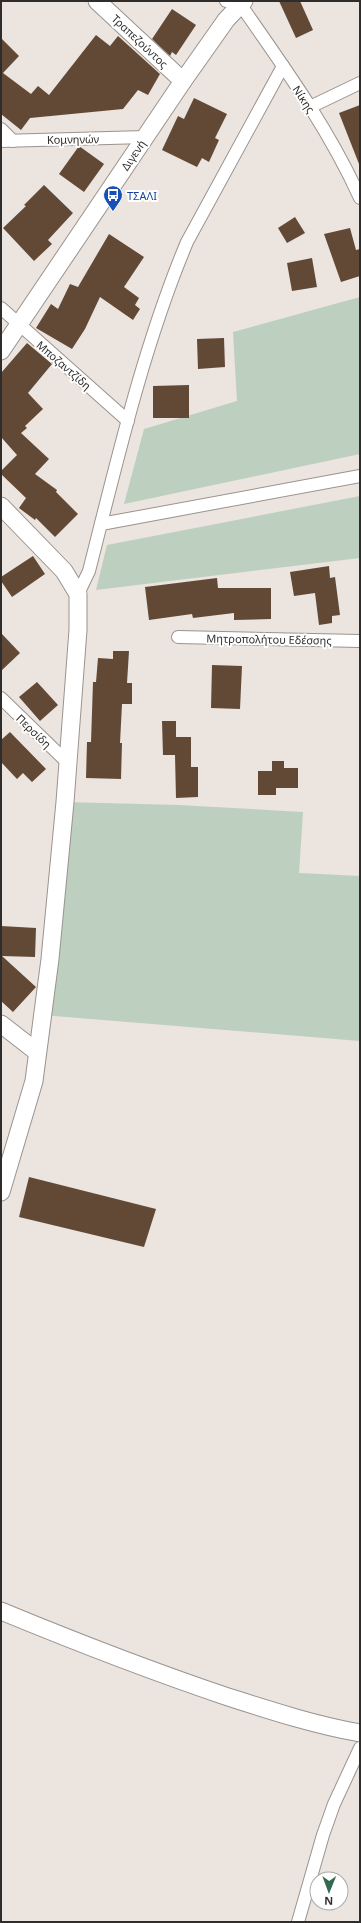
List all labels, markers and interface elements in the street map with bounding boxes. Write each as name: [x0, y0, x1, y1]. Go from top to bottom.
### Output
street label: Τραπεζούντος: [109, 11, 171, 71]
street label: Νίκης: [290, 82, 318, 116]
street label: Κομνηνών: [47, 131, 100, 147]
street label: Διγενή: [117, 137, 149, 173]
bus stop icon: ΤΣΑΛΙ: [102, 184, 124, 212]
place label: ΤΣΑΛΙ: [127, 188, 157, 203]
street label: Μποζαντζίδη: [33, 337, 95, 393]
street label: Μητροπολήτου Εδέσσης: [206, 630, 332, 648]
street label: Περσίδη: [13, 711, 55, 751]
north arrow: [309, 1871, 349, 1911]
text: N: [324, 1894, 333, 1909]

